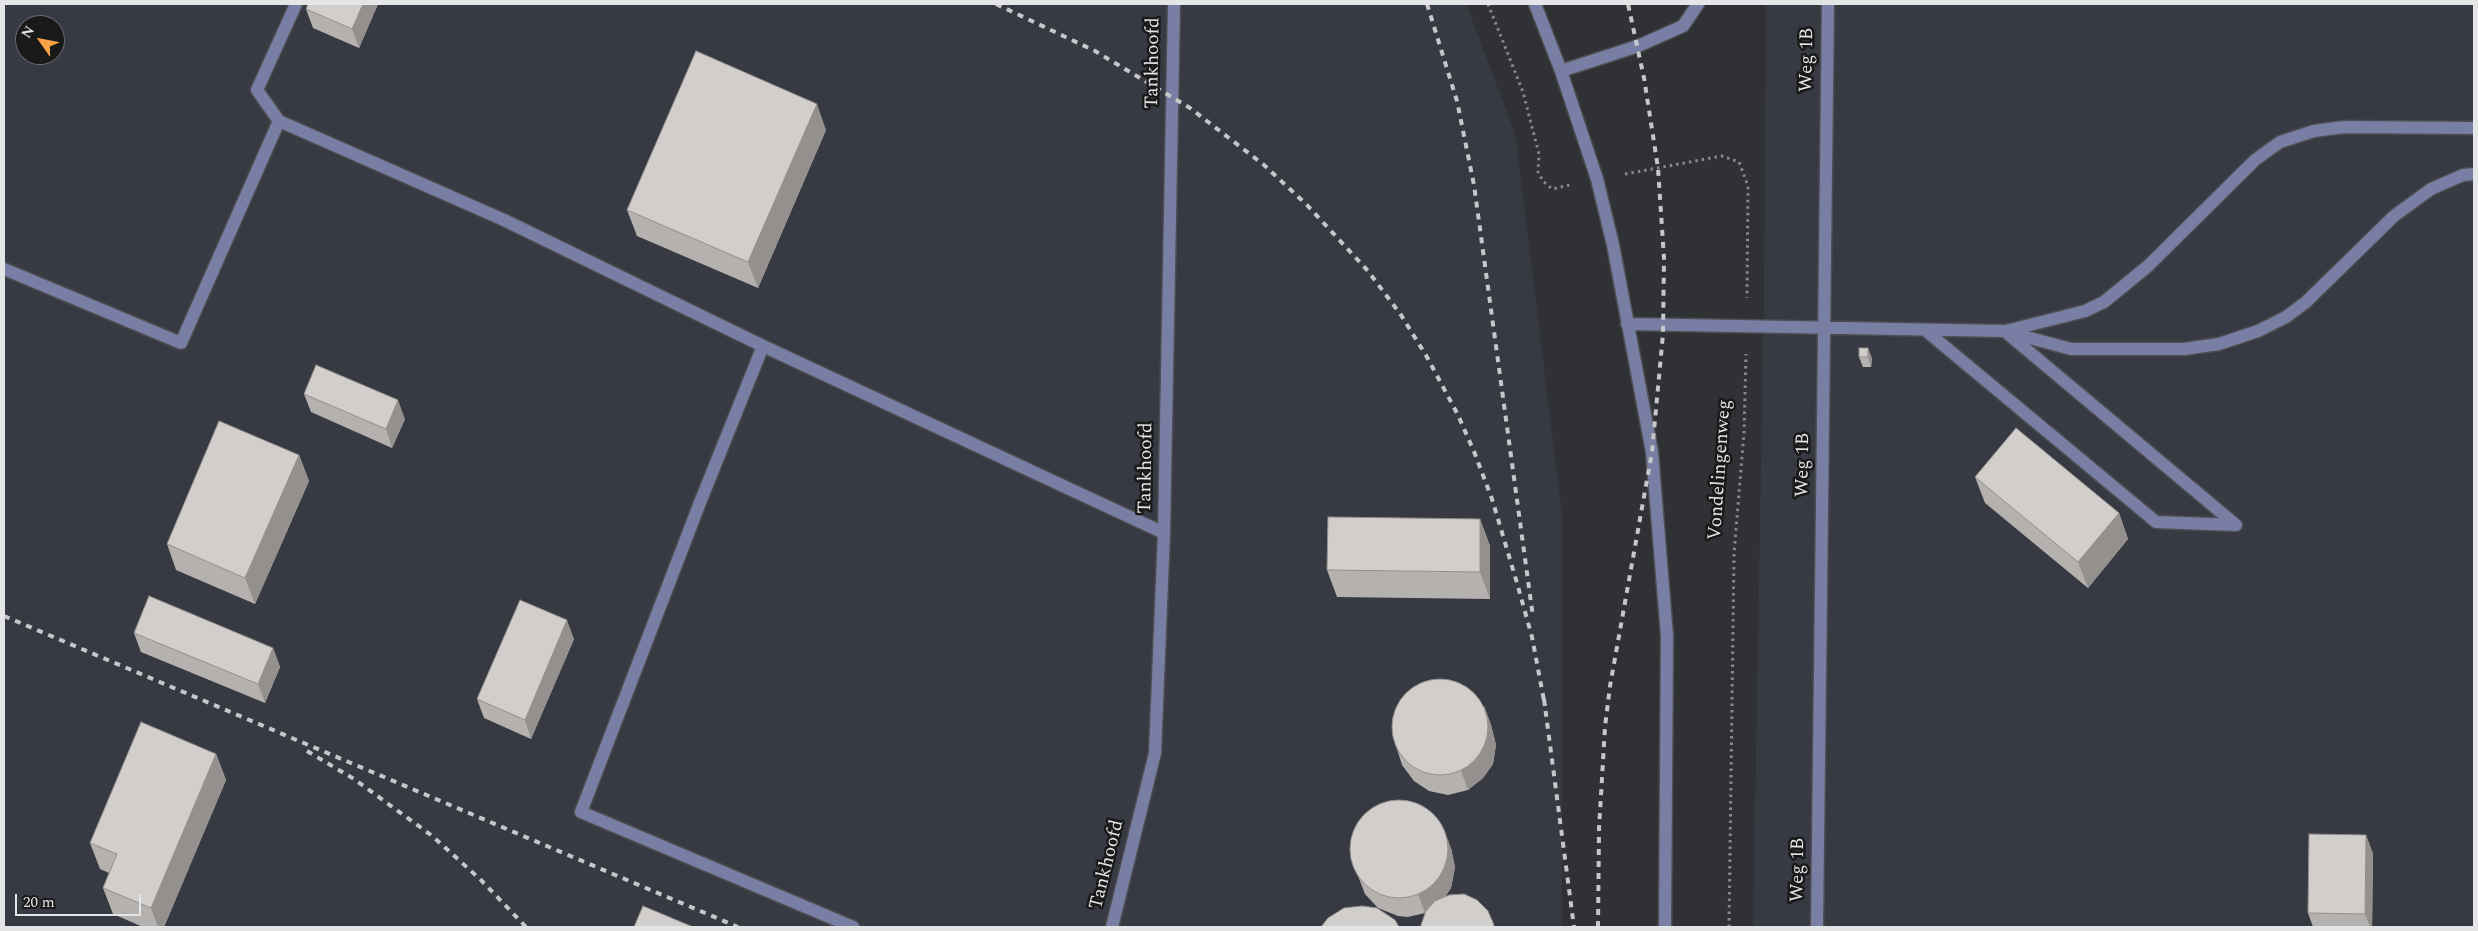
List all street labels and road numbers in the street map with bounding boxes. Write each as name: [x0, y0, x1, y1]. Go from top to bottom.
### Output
street label: Tankhoofd: [1142, 17, 1166, 109]
street label: Weg 1B: [1796, 28, 1820, 92]
street label: Vondelingenweg: [1705, 399, 1737, 541]
street label: Tankhoofd: [1135, 422, 1159, 514]
street label: Weg 1B: [1792, 433, 1816, 497]
street label: Tankhoofd: [1086, 818, 1130, 912]
street label: Weg 1B: [1787, 838, 1811, 902]

